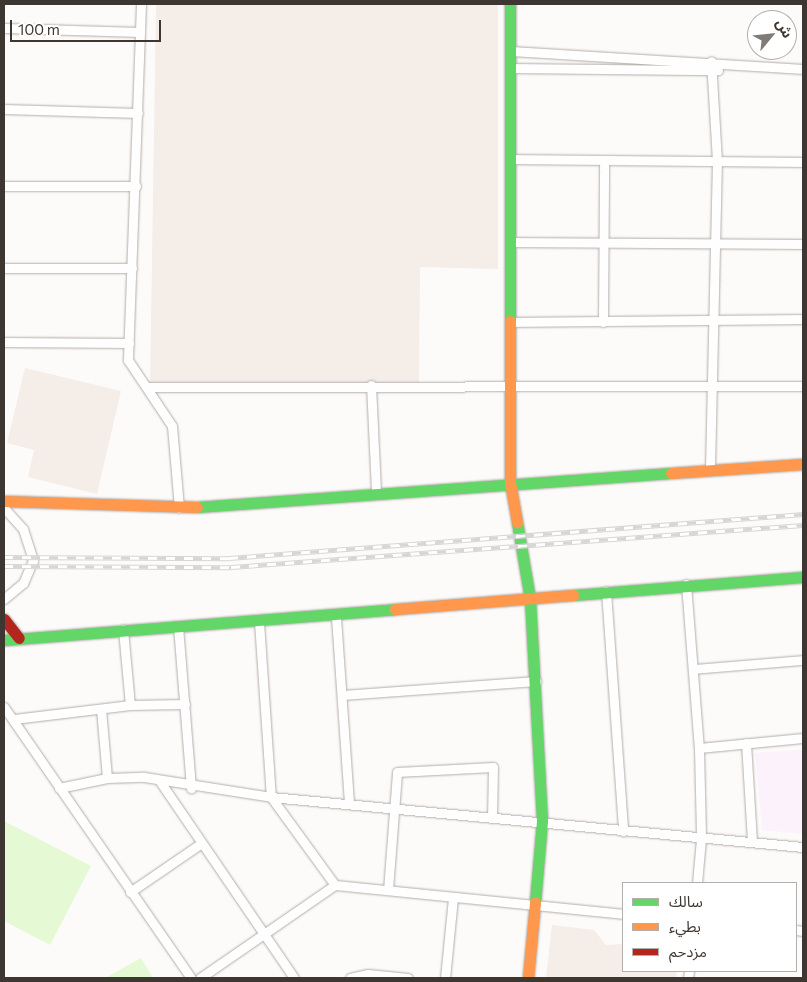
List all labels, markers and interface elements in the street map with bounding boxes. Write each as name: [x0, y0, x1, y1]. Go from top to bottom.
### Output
scale bar: [12, 10, 164, 42]
north arrow: [747, 10, 797, 60]
text: ش: [773, 16, 797, 41]
text: 100 m: [18, 20, 60, 38]
legend: [622, 882, 797, 972]
text: سالك: [669, 892, 703, 910]
text: بطيء: [669, 917, 701, 935]
text: مزدحم: [669, 942, 707, 960]

